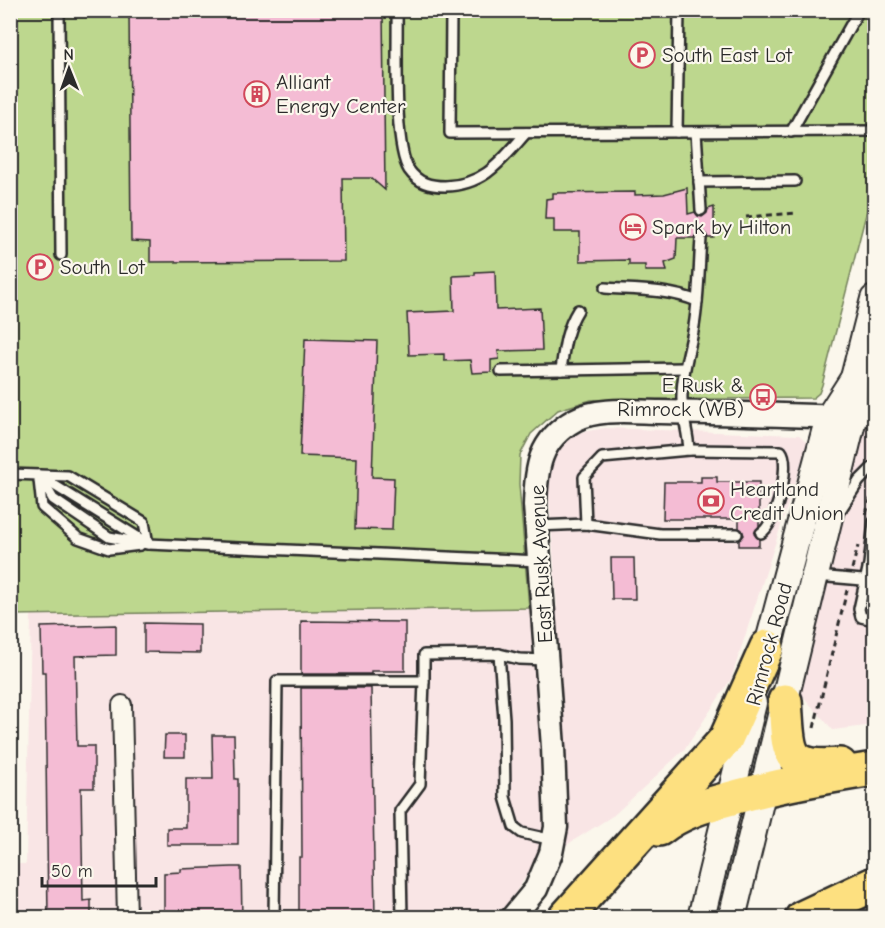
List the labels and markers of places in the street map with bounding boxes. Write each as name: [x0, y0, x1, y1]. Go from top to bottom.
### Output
parking icon: South East Lot: [627, 40, 657, 70]
place label: South East Lot: [662, 43, 793, 67]
place label: Alliant Energy Center: [276, 70, 406, 118]
building icon: Alliant Energy Center: [242, 79, 272, 109]
hotel icon: Spark by Hilton: [618, 212, 648, 242]
place label: Spark by Hilton: [652, 215, 791, 239]
parking icon: South Lot: [25, 252, 55, 282]
place label: South Lot: [60, 255, 146, 279]
place label: E Rusk & Rimrock (WB): [617, 373, 744, 421]
bus stop icon: E Rusk & Rimrock (WB): [748, 382, 778, 412]
place label: Heartland Credit Union: [730, 477, 844, 525]
bank icon: Heartland Credit Union: [696, 486, 726, 516]

